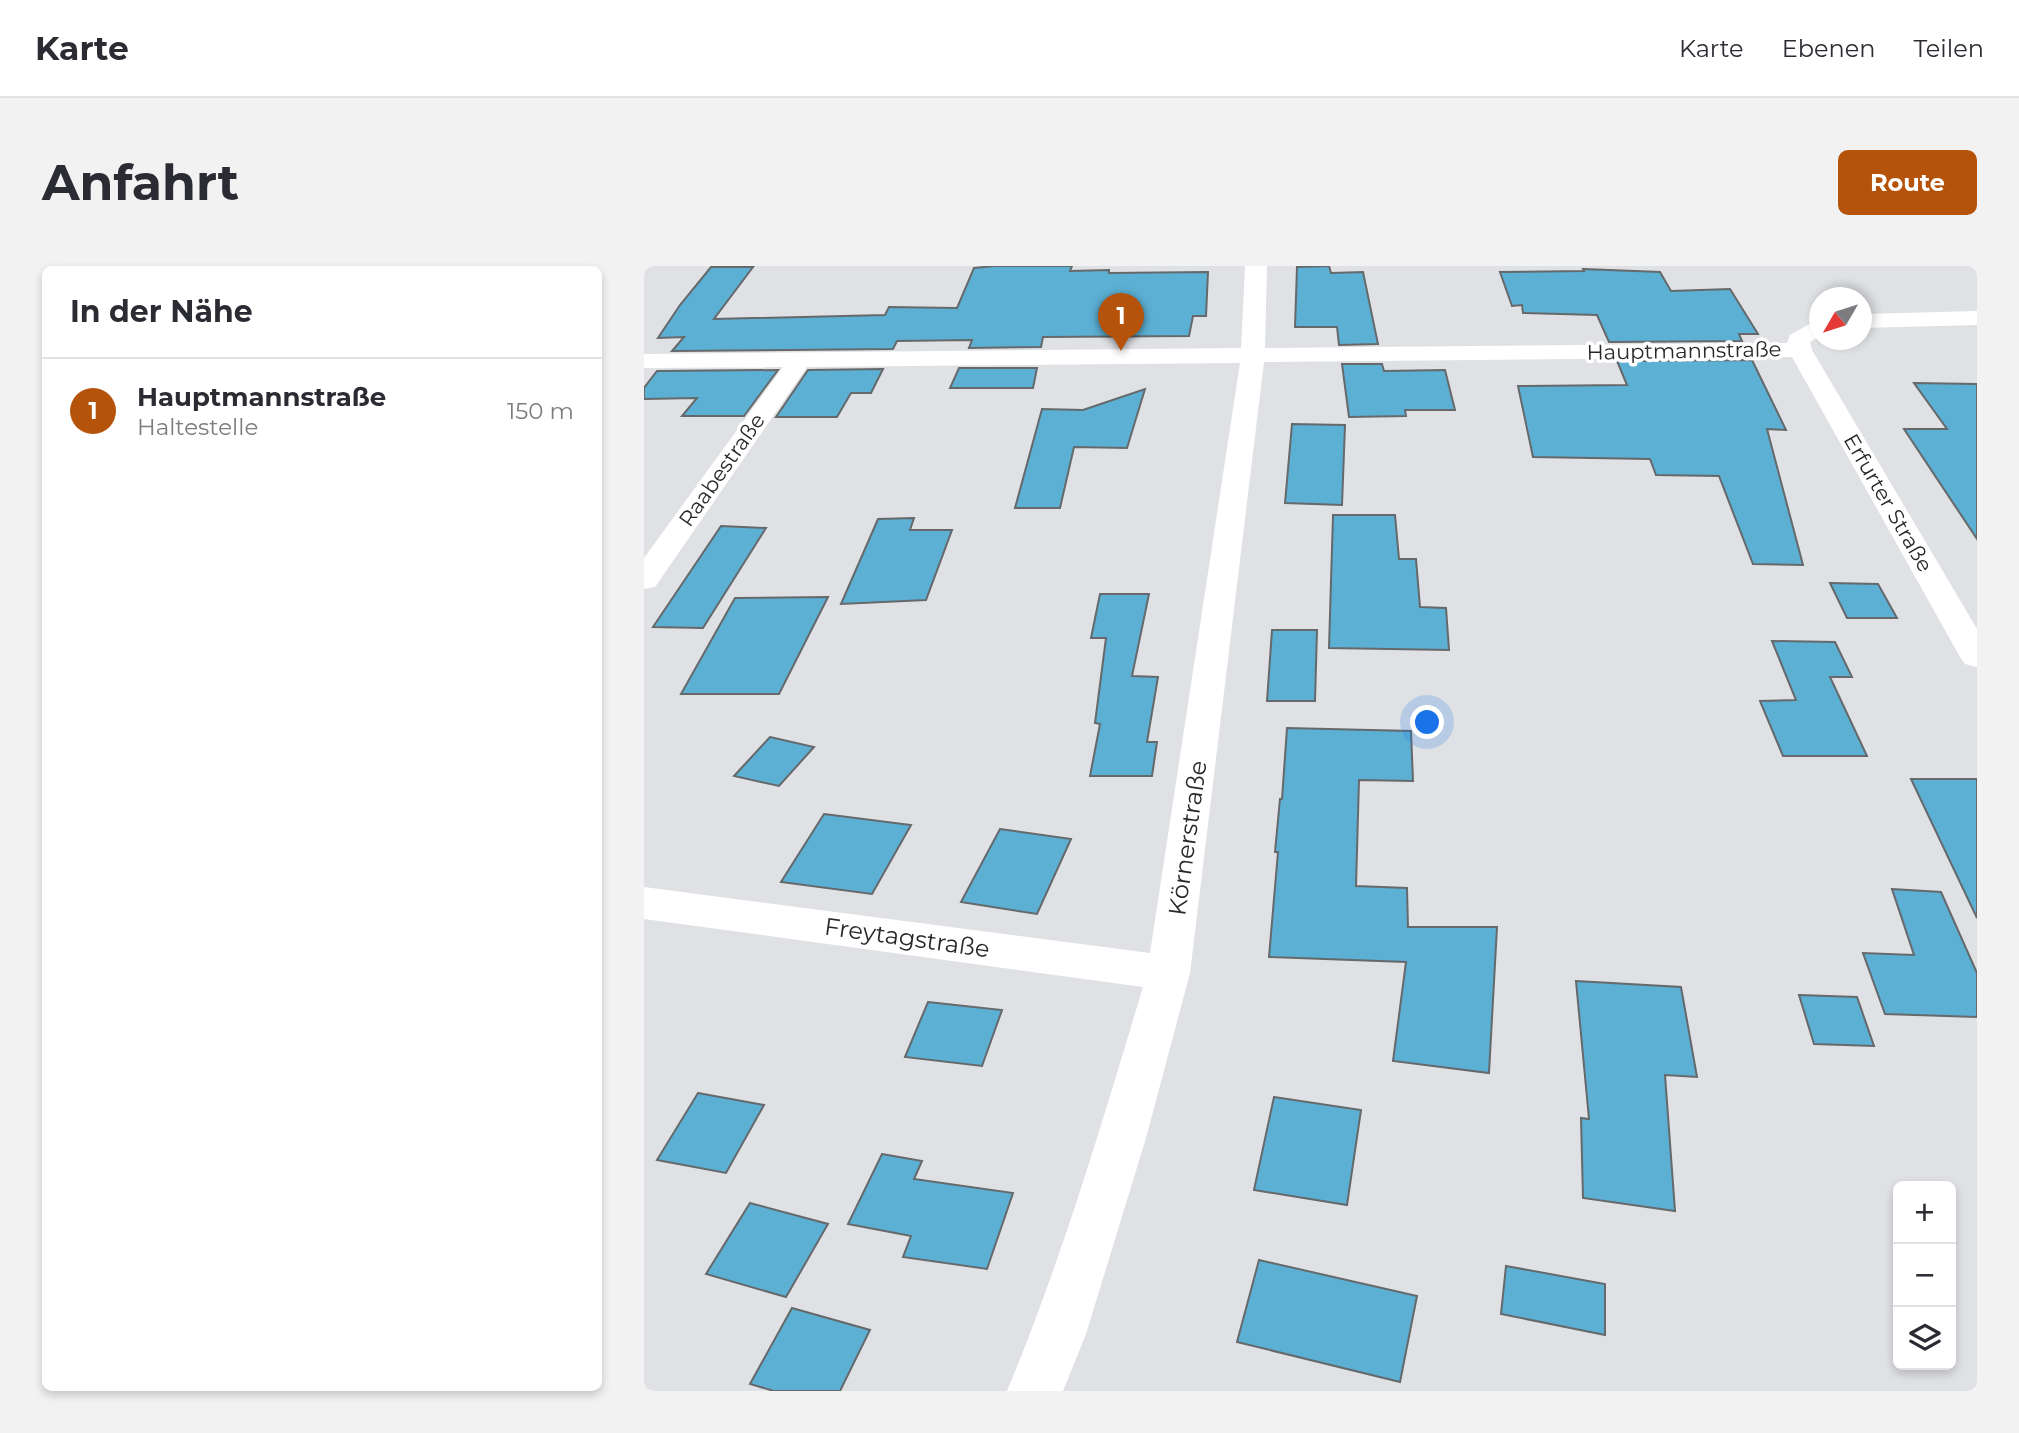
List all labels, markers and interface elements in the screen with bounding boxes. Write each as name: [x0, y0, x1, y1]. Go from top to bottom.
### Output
text: Karte: [35, 28, 129, 68]
text: Karte: [1679, 34, 1744, 63]
text: Ebenen: [1782, 34, 1875, 63]
text: Teilen: [1913, 34, 1984, 63]
button: Route: [1838, 150, 1977, 215]
text: Anfahrt: [42, 153, 239, 212]
north arrow: [1809, 287, 1872, 350]
text: In der Nähe: [70, 293, 253, 330]
pin: 1: [1098, 293, 1144, 351]
street label: Hauptmannstraße: [1586, 336, 1782, 365]
text: Hauptmannstraße: [137, 381, 386, 413]
text: 1: [88, 397, 98, 425]
text: 150 m: [507, 397, 574, 425]
street label: Raabestraße: [673, 408, 770, 531]
text: Haltestelle: [137, 413, 258, 441]
street label: Erfurter Straße: [1839, 429, 1938, 576]
your location: [1410, 705, 1444, 739]
street label: Körnerstraße: [1162, 759, 1213, 917]
street label: Freytagstraße: [823, 912, 991, 963]
map controls: [1893, 1181, 1956, 1370]
button: +: [1893, 1181, 1956, 1244]
button: −: [1893, 1244, 1956, 1307]
button: layers: [1893, 1307, 1956, 1370]

